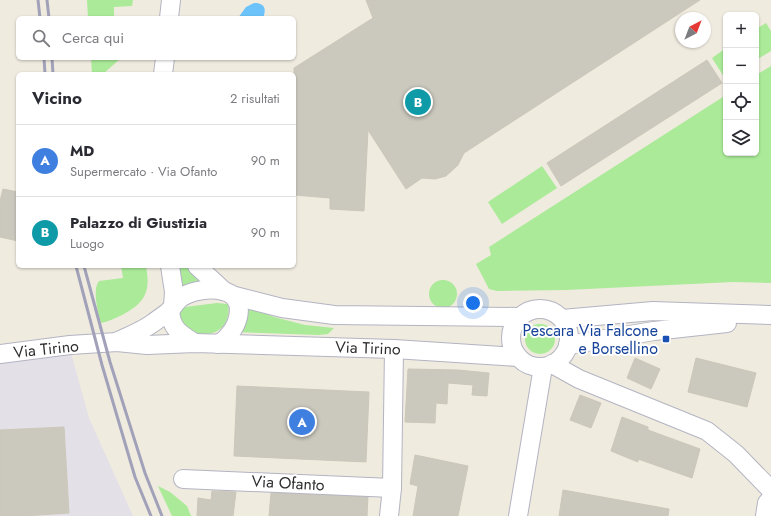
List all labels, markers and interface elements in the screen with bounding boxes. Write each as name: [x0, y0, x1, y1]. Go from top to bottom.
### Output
north arrow: [675, 12, 711, 48]
map controls: [723, 12, 759, 156]
button: +: [723, 12, 759, 48]
search box: [16, 16, 296, 60]
icon: search: [30, 27, 52, 49]
text: Cerca qui: [62, 27, 124, 49]
button: −: [723, 48, 759, 84]
button: locate: [723, 84, 759, 120]
text: Vicino: [32, 86, 82, 110]
pin: B: [405, 87, 431, 117]
text: 2 risultati: [230, 89, 280, 108]
button: layers: [723, 120, 759, 156]
text: MD: [70, 140, 94, 162]
text: A: [40, 151, 50, 170]
text: 90 m: [251, 151, 280, 170]
text: Supermercato · Via Ofanto: [70, 162, 217, 181]
text: Palazzo di Giustizia: [70, 212, 207, 234]
text: B: [41, 223, 49, 242]
text: 90 m: [251, 223, 280, 242]
text: Luogo: [70, 234, 104, 253]
your location: [463, 293, 483, 313]
place label: Pescara Via Falcone e Borsellino: [523, 319, 658, 360]
street label: Via Tirino: [12, 334, 80, 364]
marker: Pescara Via Falcone e Borsellino: [661, 334, 671, 344]
street label: Via Tirino: [335, 335, 401, 361]
pin: A: [289, 407, 315, 437]
street label: Via Ofanto: [251, 470, 325, 496]

